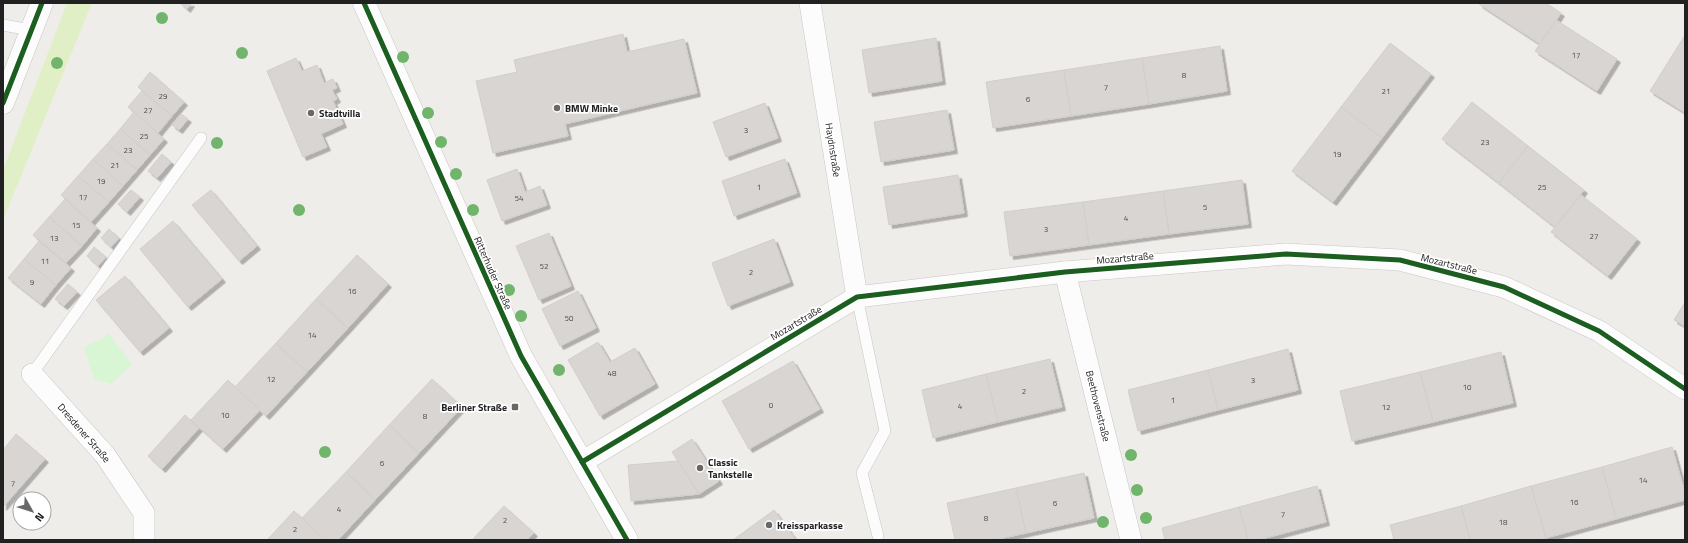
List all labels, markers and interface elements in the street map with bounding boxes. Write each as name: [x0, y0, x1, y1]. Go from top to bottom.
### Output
house number: 17: [1572, 49, 1580, 61]
house number: 8: [1182, 69, 1187, 81]
house number: 7: [1104, 81, 1108, 93]
house number: 21: [1382, 85, 1390, 97]
house number: 29: [159, 90, 168, 102]
house number: 6: [1026, 93, 1031, 105]
place label: BMW Minke: [565, 101, 618, 116]
marker: BMW Minke: [552, 103, 562, 113]
house number: 27: [144, 104, 152, 116]
place label: Stadtvilla: [319, 106, 360, 121]
marker: Stadtvilla: [306, 108, 316, 118]
street label: Haydnstraße: [821, 122, 845, 178]
house number: 3: [744, 124, 748, 136]
house number: 25: [140, 130, 149, 142]
house number: 23: [1481, 136, 1489, 148]
house number: 23: [124, 144, 132, 156]
house number: 19: [1333, 148, 1342, 160]
house number: 21: [111, 159, 119, 171]
house number: 19: [97, 175, 106, 187]
house number: 1: [757, 181, 761, 193]
house number: 25: [1538, 181, 1547, 193]
house number: 17: [79, 191, 87, 203]
house number: 54: [515, 192, 524, 204]
house number: 5: [1203, 201, 1208, 213]
house number: 4: [1124, 212, 1129, 224]
house number: 15: [72, 219, 81, 231]
house number: 3: [1044, 223, 1048, 235]
house number: 27: [1590, 230, 1598, 242]
house number: 13: [50, 232, 58, 244]
street label: Ritterhuder Straße: [470, 234, 516, 312]
street label: Mozartstraße: [1096, 248, 1154, 268]
street label: Mozartstraße: [1419, 250, 1479, 278]
house number: 11: [41, 255, 49, 267]
house number: 52: [540, 260, 548, 272]
house number: 2: [749, 266, 753, 278]
house number: 9: [30, 276, 35, 288]
house number: 16: [348, 285, 357, 297]
street label: Mozartstraße: [767, 302, 825, 344]
house number: 50: [565, 312, 574, 324]
house number: 14: [308, 329, 317, 341]
house number: 48: [608, 367, 617, 379]
street label: Beethovenstraße: [1082, 369, 1114, 443]
house number: 12: [267, 373, 275, 385]
house number: 3: [1251, 374, 1255, 386]
house number: 10: [1463, 381, 1472, 393]
house number: 2: [1022, 385, 1026, 397]
house number: 1: [1171, 394, 1175, 406]
house number: 0: [769, 399, 774, 411]
street label: Dresdener Straße: [54, 400, 114, 466]
place label: Berliner Straße: [441, 400, 507, 415]
house number: 4: [958, 400, 963, 412]
house number: 12: [1382, 401, 1390, 413]
marker: Berliner Straße: [510, 402, 520, 412]
house number: 10: [221, 409, 230, 421]
house number: 8: [423, 410, 428, 422]
place label: Classic Tankstelle: [708, 455, 752, 482]
house number: 6: [380, 457, 385, 469]
marker: Classic Tankstelle: [695, 463, 705, 473]
house number: 14: [1639, 474, 1648, 486]
house number: 7: [11, 477, 15, 489]
north arrow: [12, 491, 52, 531]
house number: 16: [1570, 496, 1579, 508]
house number: 6: [1053, 497, 1058, 509]
house number: 4: [337, 503, 342, 515]
house number: 7: [1281, 508, 1285, 520]
text: N: [31, 509, 48, 525]
house number: 8: [984, 512, 989, 524]
house number: 2: [503, 514, 507, 526]
house number: 18: [1499, 516, 1508, 528]
place label: Kreissparkasse: [777, 518, 843, 533]
marker: Kreissparkasse: [764, 520, 774, 530]
house number: 2: [293, 523, 297, 535]

